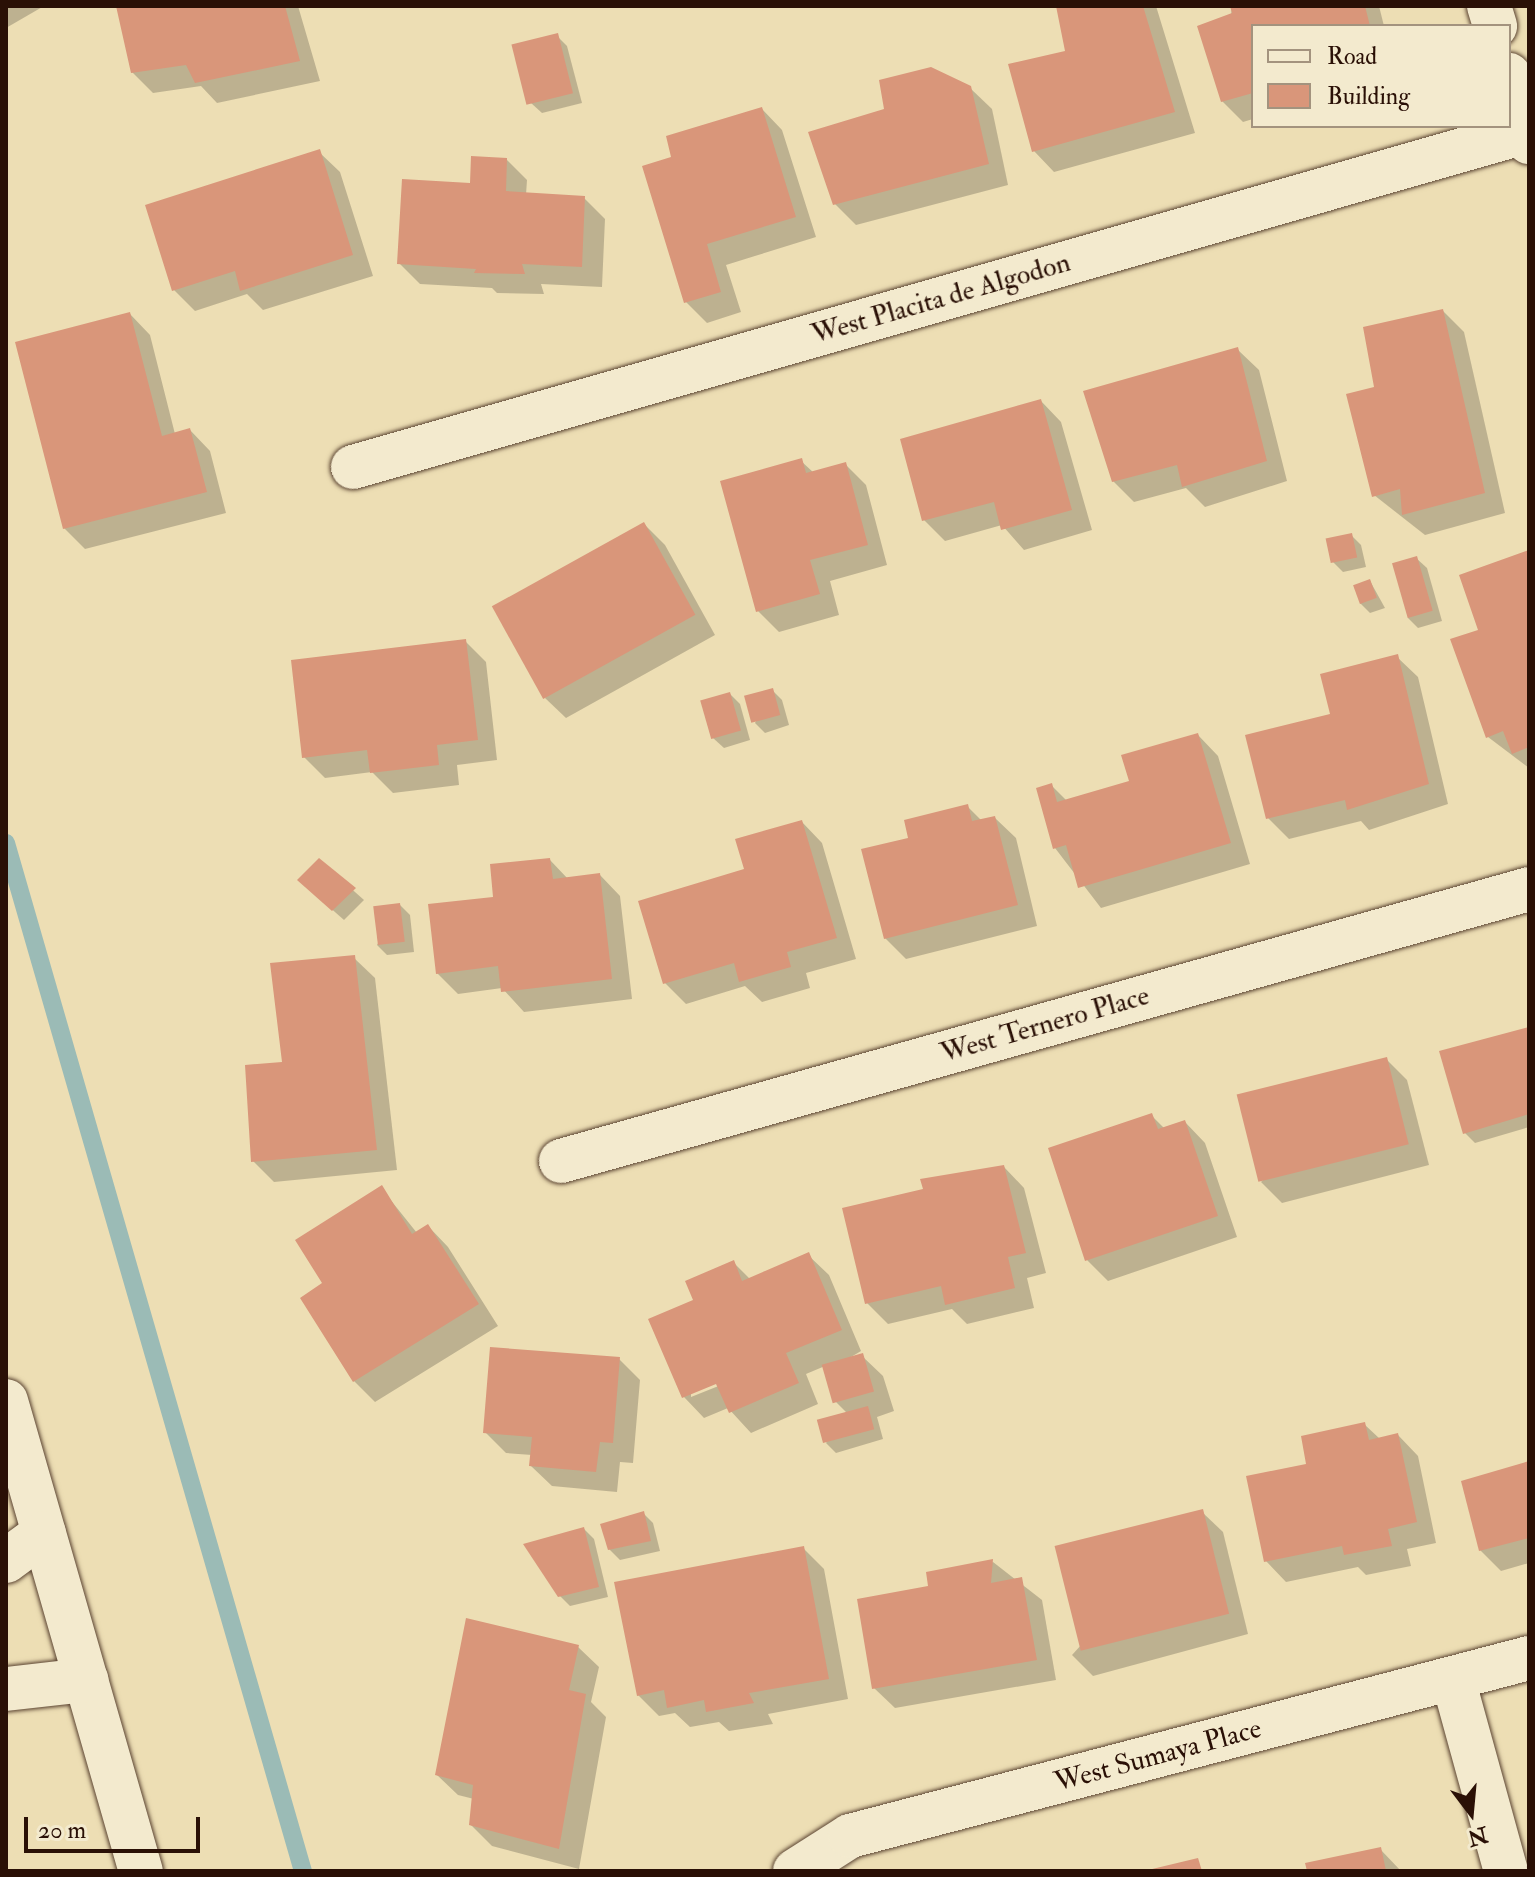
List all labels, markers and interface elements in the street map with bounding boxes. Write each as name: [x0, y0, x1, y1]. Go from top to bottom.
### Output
legend: [1251, 24, 1511, 128]
text: Road: [1327, 41, 1377, 72]
text: Building: [1327, 81, 1410, 112]
street label: West Placita de Algodon: [808, 246, 1074, 352]
street label: West Ternero Place: [937, 979, 1153, 1071]
street label: West Sumaya Place: [1051, 1712, 1265, 1800]
north arrow: [1431, 1773, 1511, 1853]
scale bar: [28, 1801, 204, 1851]
text: 20 m: [38, 1815, 86, 1846]
text: N: [1464, 1820, 1491, 1852]

